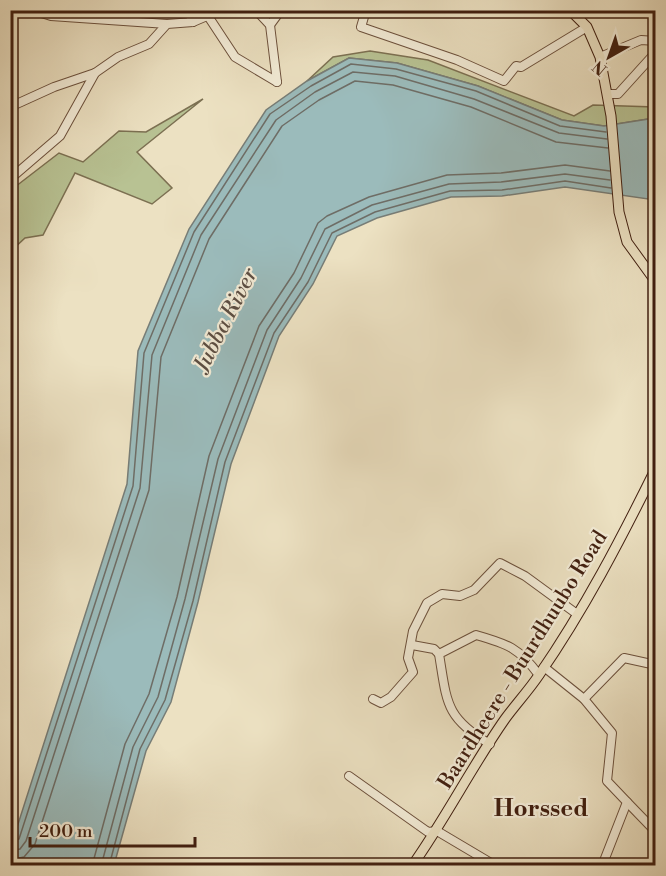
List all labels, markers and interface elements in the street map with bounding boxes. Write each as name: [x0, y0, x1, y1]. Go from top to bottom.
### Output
north arrow: [579, 27, 639, 87]
text: N: [588, 56, 611, 79]
water label: Jubba River: [187, 263, 264, 379]
street label: Baardheere - Buurdhuubo Road: [432, 526, 613, 795]
district label: Horssed: [494, 794, 588, 824]
scale bar: [30, 810, 195, 848]
text: 200 m: [39, 820, 93, 843]

